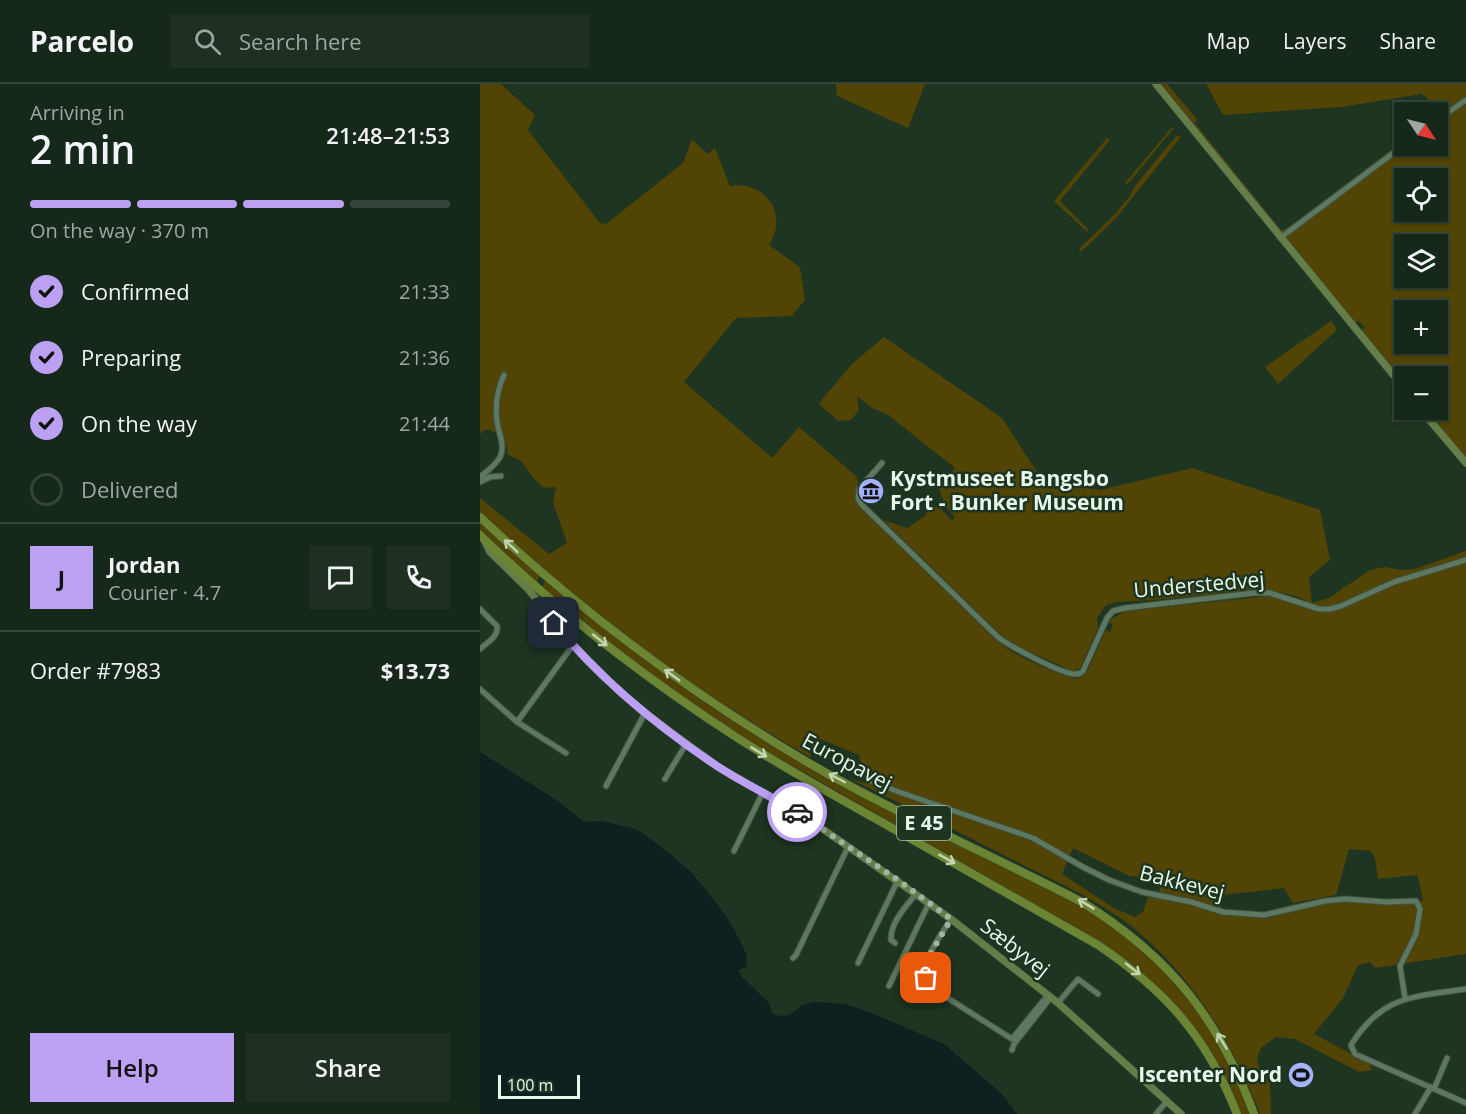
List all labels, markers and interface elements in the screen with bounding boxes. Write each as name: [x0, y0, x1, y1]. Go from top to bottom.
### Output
search box: [170, 14, 590, 68]
text: Parcelo: [30, 22, 134, 60]
icon: search: [191, 25, 224, 58]
text: Search here: [239, 26, 362, 56]
text: Map: [1207, 27, 1250, 55]
text: Layers: [1283, 27, 1347, 55]
text: Share: [1380, 27, 1436, 55]
text: Arriving in: [30, 99, 125, 126]
north arrow: [1394, 102, 1448, 156]
map controls: [1394, 102, 1448, 420]
text: 21:48–21:53: [326, 120, 450, 150]
text: 2 min: [30, 122, 135, 175]
button: locate: [1394, 168, 1448, 222]
text: On the way · 370 m: [30, 217, 209, 244]
button: layers: [1394, 234, 1448, 288]
icon: check: [30, 275, 63, 308]
text: Confirmed: [81, 276, 190, 306]
text: 21:33: [399, 278, 450, 305]
button: +: [1394, 300, 1448, 354]
icon: check: [30, 341, 63, 374]
text: Preparing: [81, 342, 181, 372]
text: 21:36: [399, 344, 450, 371]
button: −: [1394, 366, 1448, 420]
icon: check: [30, 407, 63, 440]
text: On the way: [81, 408, 197, 438]
text: 21:44: [399, 410, 450, 437]
place label: Kystmuseet Bangsbo Fort - Bunker Museum: [890, 464, 1124, 516]
text: Delivered: [81, 474, 179, 504]
museum icon: Kystmuseet Bangsbo Fort - Bunker Museum: [856, 476, 886, 506]
one-way arrow: [504, 539, 519, 554]
button: chat: [309, 546, 372, 609]
button: phone: [387, 546, 450, 609]
text: Jordan: [108, 549, 181, 579]
text: J: [58, 562, 65, 592]
street label: Understedvej: [1132, 564, 1265, 604]
text: Courier · 4.7: [108, 579, 221, 606]
pin: [528, 597, 579, 648]
icon: home: [537, 606, 570, 639]
one-way arrow: [592, 633, 608, 646]
text: Order #7983: [30, 655, 161, 685]
text: $13.73: [381, 655, 450, 685]
one-way arrow: [664, 669, 680, 681]
street label: Europavej: [798, 726, 897, 796]
one-way arrow: [751, 745, 768, 758]
one-way arrow: [829, 772, 846, 784]
courier: [767, 782, 827, 842]
icon: car: [781, 796, 814, 829]
road number: E 45: [897, 806, 951, 840]
one-way arrow: [938, 853, 955, 865]
street label: Bakkevej: [1137, 858, 1228, 906]
one-way arrow: [1078, 898, 1095, 910]
street label: Sæbyvej: [975, 911, 1056, 983]
pin: [900, 952, 951, 1003]
icon: bag: [909, 961, 942, 994]
one-way arrow: [1124, 963, 1140, 975]
button: Help: [30, 1033, 234, 1102]
button: Share: [246, 1033, 450, 1102]
one-way arrow: [1215, 1033, 1227, 1050]
place label: Iscenter Nord: [1138, 1060, 1282, 1088]
sports icon: Iscenter Nord: [1286, 1060, 1316, 1090]
scale bar: [498, 1072, 580, 1100]
text: 100 m: [507, 1074, 553, 1096]

